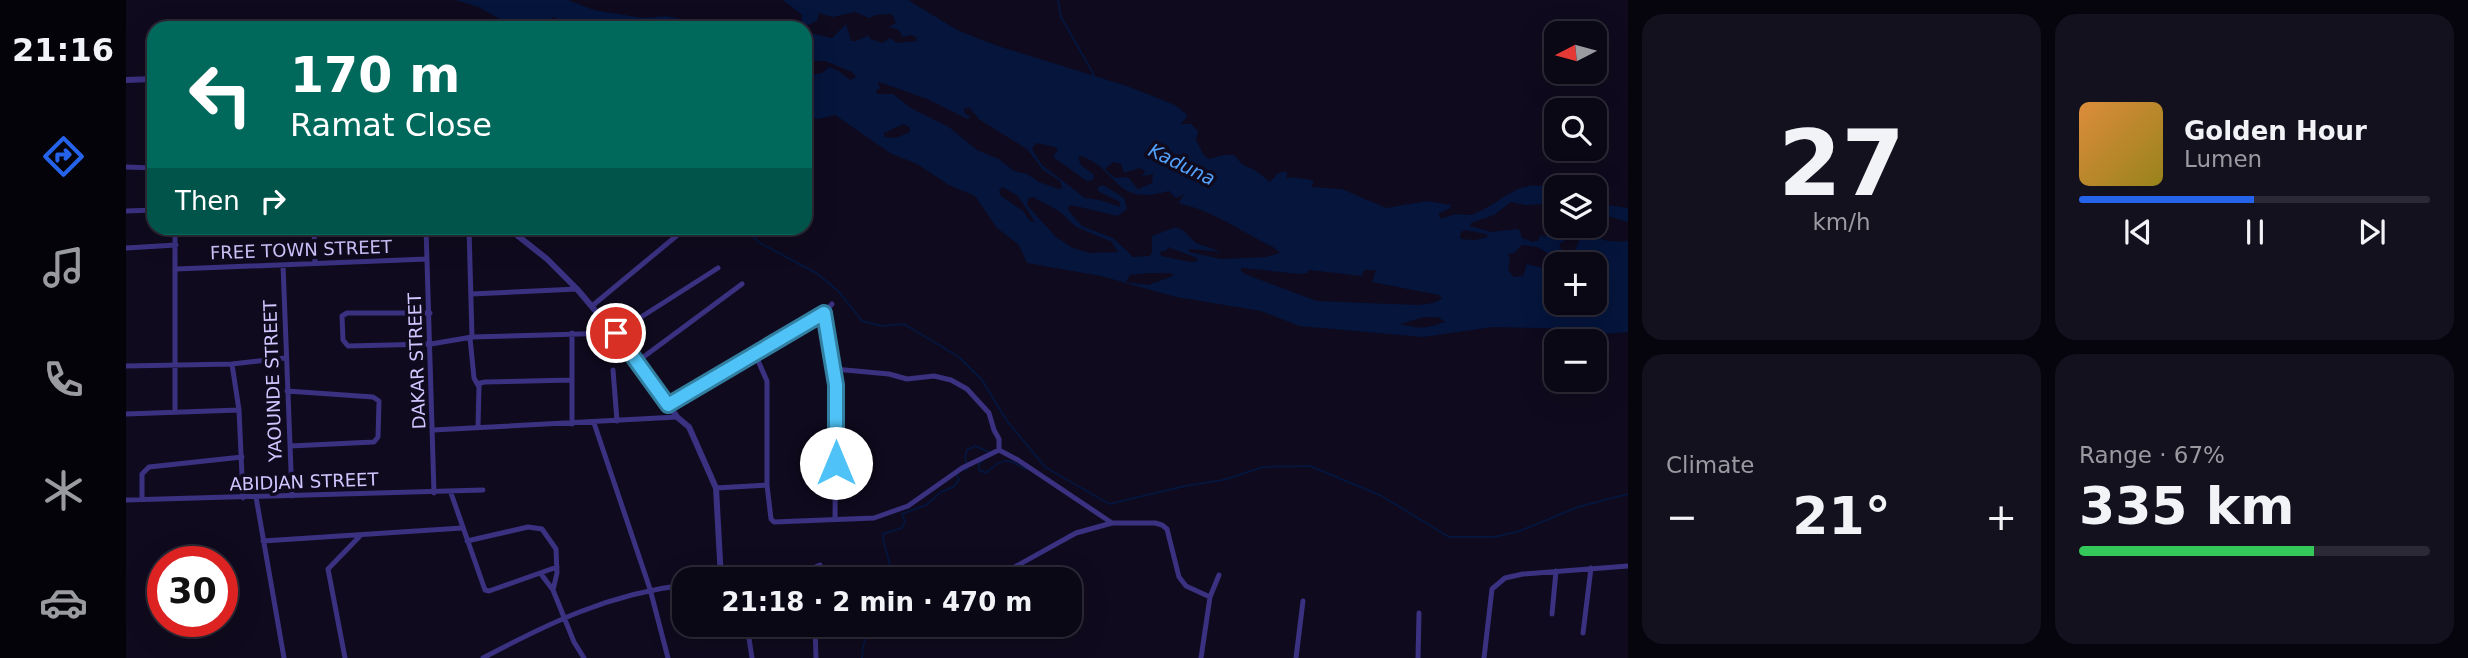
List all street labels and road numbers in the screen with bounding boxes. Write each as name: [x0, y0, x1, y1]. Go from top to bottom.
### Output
street label: FREE TOWN STREET: [210, 236, 393, 263]
street label: DAKAR STREET: [404, 291, 429, 430]
street label: YAOUNDE STREET: [259, 299, 286, 463]
street label: ABIDJAN STREET: [229, 468, 380, 495]

